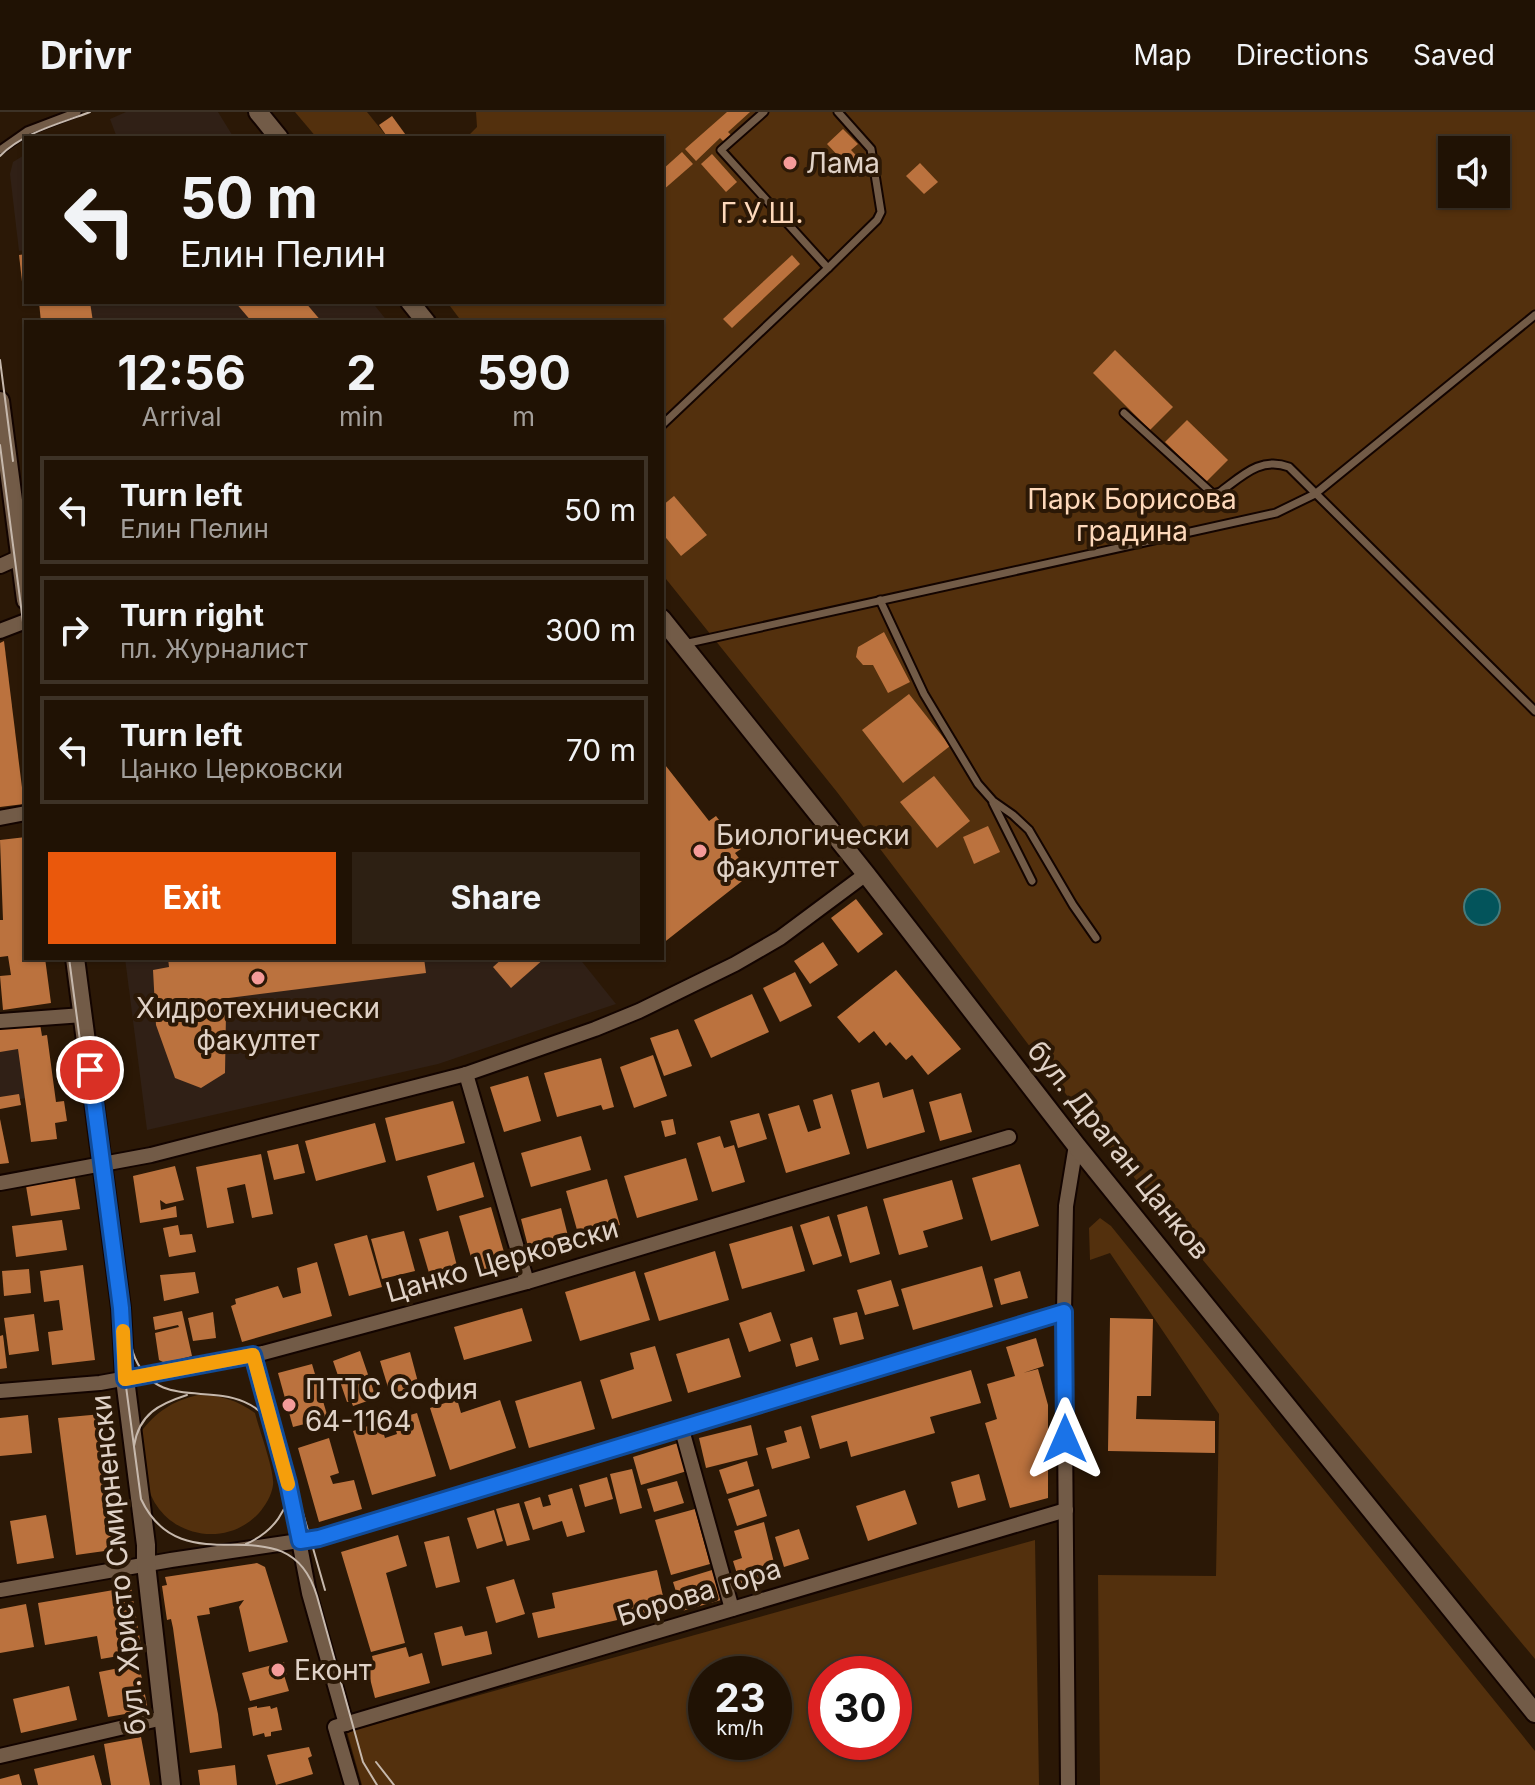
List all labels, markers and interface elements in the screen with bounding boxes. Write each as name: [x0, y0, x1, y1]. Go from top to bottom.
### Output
text: Drivr: [40, 32, 132, 78]
text: Map: [1133, 38, 1192, 72]
text: Directions: [1236, 38, 1369, 72]
text: Saved: [1413, 38, 1495, 72]
map controls: [1438, 136, 1510, 208]
button: sound: [1438, 136, 1510, 208]
place label: Лама: [806, 146, 880, 180]
marker: Лама: [781, 154, 799, 172]
text: 50 m: [180, 164, 318, 232]
icon: left: [48, 168, 152, 272]
park label: Г.У.Ш.: [721, 196, 803, 230]
text: Елин Пелин: [180, 232, 386, 276]
text: 12:56: [117, 343, 246, 402]
text: 2: [346, 343, 376, 402]
text: 590: [477, 343, 571, 402]
text: Arrival: [142, 401, 222, 432]
text: min: [339, 401, 384, 432]
text: m: [512, 401, 535, 432]
text: Turn left: [120, 477, 242, 513]
park label: Парк Борисова градина: [1027, 482, 1237, 548]
icon: left: [52, 488, 96, 532]
text: 50 m: [564, 492, 636, 528]
text: Елин Пелин: [120, 513, 269, 544]
text: Turn right: [120, 597, 264, 633]
icon: right: [52, 608, 96, 652]
text: 300 m: [545, 612, 636, 648]
text: пл. Журналист: [120, 633, 308, 664]
text: Turn left: [120, 717, 242, 753]
icon: left: [52, 728, 96, 772]
text: 70 m: [566, 732, 636, 768]
text: Цанко Церковски: [120, 753, 343, 784]
place label: Биологически факултет: [716, 818, 910, 884]
marker: Биологически факултет: [691, 842, 709, 860]
button: Exit: [48, 852, 336, 944]
button: Share: [352, 852, 640, 944]
marker: Хидротехнически факултет: [249, 969, 267, 987]
place label: Хидротехнически факултет: [136, 991, 380, 1057]
street label: бул. Драган Цанков: [1020, 1034, 1218, 1266]
pin: [56, 1036, 124, 1104]
icon: arrive: [68, 1048, 112, 1092]
street label: Цанко Церковски: [382, 1211, 622, 1309]
place label: ПТТС София 64-1164: [305, 1372, 478, 1438]
street label: бул. Христо Смирненски: [83, 1393, 153, 1737]
marker: ПТТС София 64-1164: [280, 1396, 298, 1414]
position arrow: [1023, 1397, 1107, 1481]
street label: Борова гора: [613, 1551, 785, 1633]
place label: Еконт: [294, 1653, 372, 1687]
speed limit sign: 30: [808, 1656, 912, 1760]
marker: Еконт: [269, 1661, 287, 1679]
text: 23: [714, 1673, 766, 1722]
text: km/h: [716, 1716, 764, 1740]

